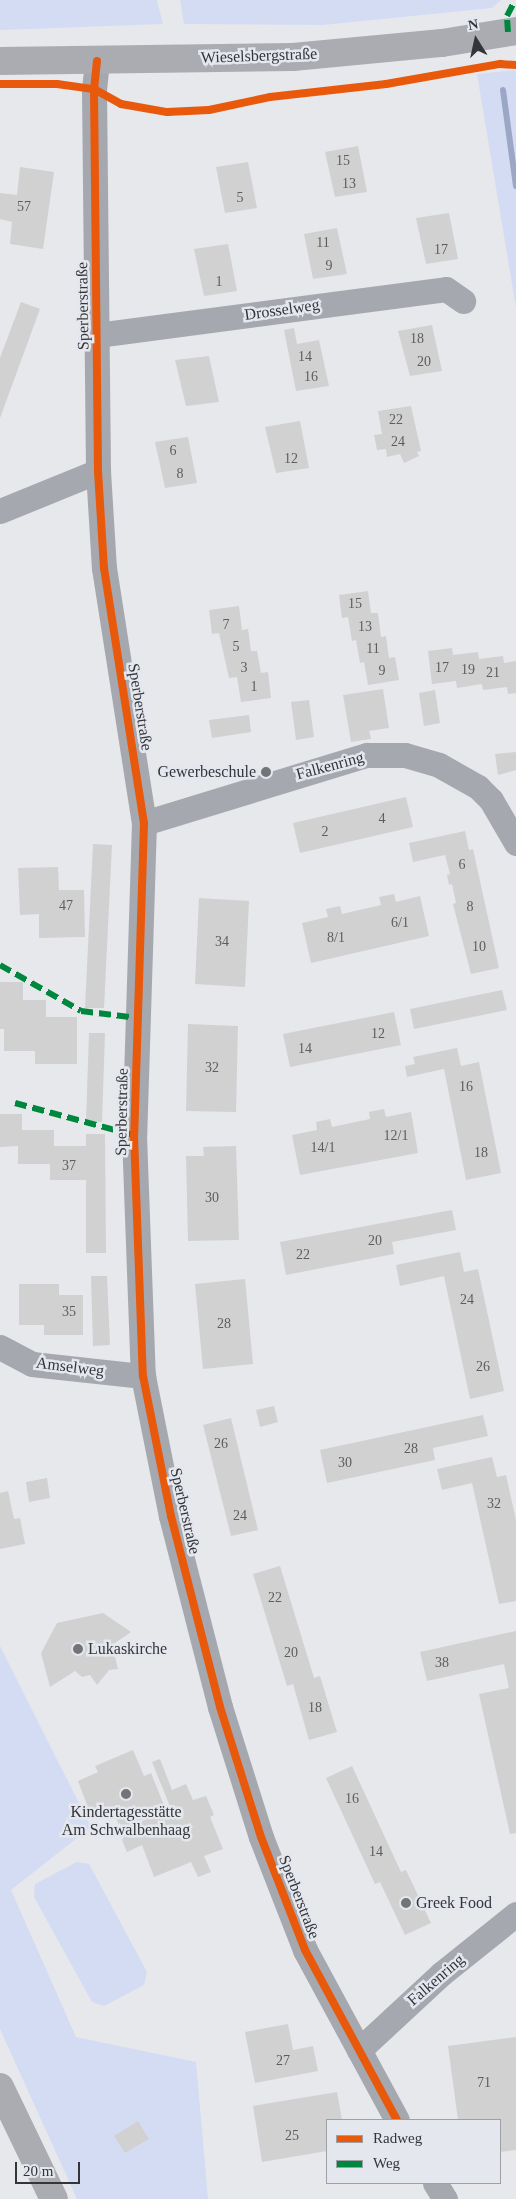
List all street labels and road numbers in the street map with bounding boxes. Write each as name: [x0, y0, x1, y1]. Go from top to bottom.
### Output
street label: Wieselsbergstraße: [201, 44, 317, 68]
street label: Sperberstraße: [73, 262, 93, 350]
street label: Drosselweg: [243, 295, 321, 325]
street label: Sperberstraße: [124, 662, 156, 752]
street label: Falkenring: [294, 748, 366, 784]
street label: Sperberstraße: [112, 1068, 132, 1156]
street label: Amselweg: [35, 1353, 105, 1381]
street label: Sperberstraße: [166, 1466, 204, 1556]
street label: Sperberstraße: [274, 1853, 324, 1941]
street label: Falkenring: [404, 1950, 468, 2010]

